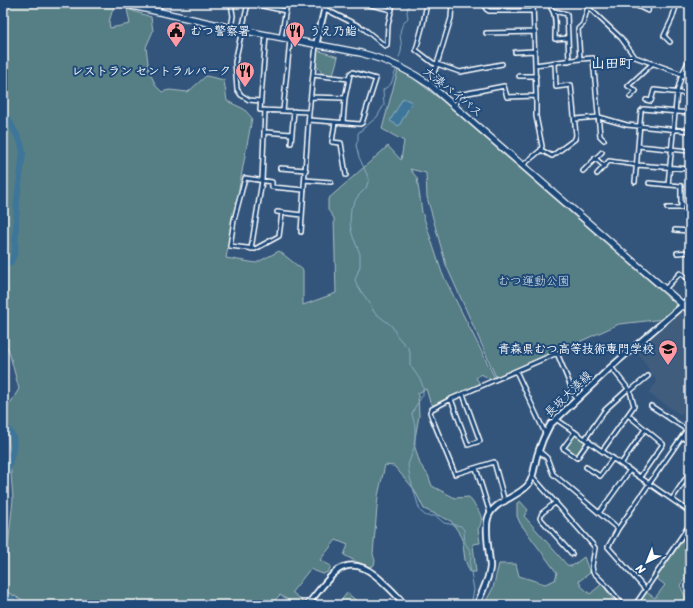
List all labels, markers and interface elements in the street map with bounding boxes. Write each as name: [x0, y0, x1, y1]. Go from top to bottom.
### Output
public building icon: むつ警察署: [165, 20, 187, 48]
place label: むつ警察署: [190, 20, 250, 42]
restaurant icon: うえ乃鮨: [284, 20, 306, 48]
place label: うえ乃鮨: [309, 20, 357, 42]
district label: 山田町: [591, 51, 633, 76]
place label: レストラン セントラルパーク: [71, 60, 231, 82]
restaurant icon: レストラン セントラルパーク: [234, 60, 256, 88]
street label: 大湊バイパス: [418, 61, 488, 123]
park label: むつ運動公園: [498, 270, 570, 292]
place label: 青森県むつ高等技術専門学校: [498, 338, 654, 360]
school or university icon: 青森県むつ高等技術専門学校: [657, 338, 679, 366]
street label: 長坂大湊線: [539, 365, 597, 423]
north arrow: [627, 542, 667, 582]
text: N: [631, 559, 651, 579]

